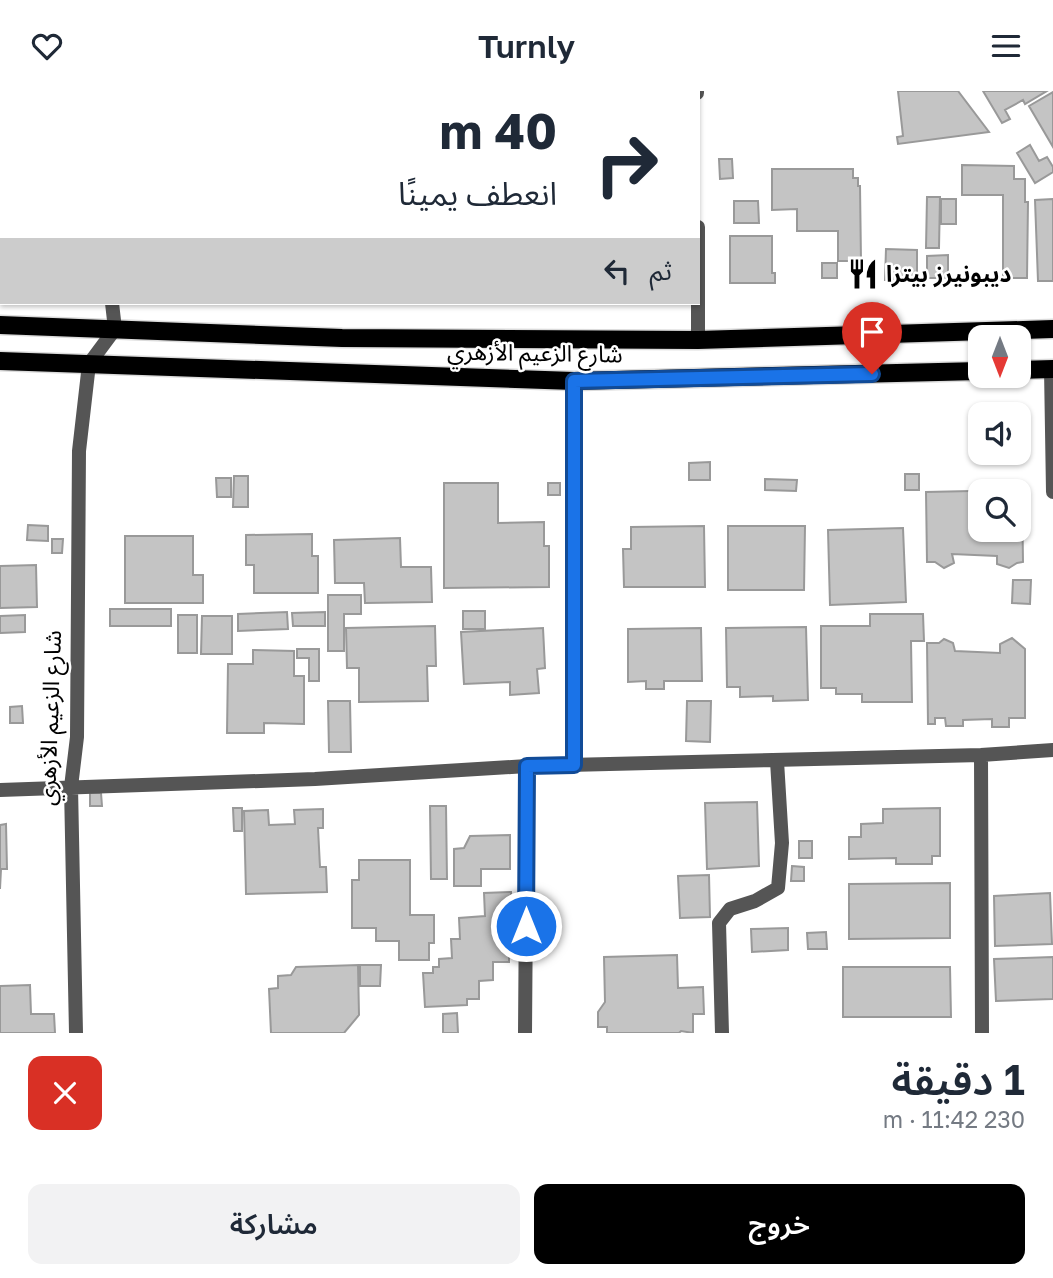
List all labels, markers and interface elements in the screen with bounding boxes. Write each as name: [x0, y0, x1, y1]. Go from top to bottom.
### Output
icon: heart: [28, 27, 66, 65]
text: Turnly: [478, 27, 575, 65]
icon: menu: [987, 27, 1025, 65]
text: 40 m: [439, 101, 557, 160]
icon: right: [581, 119, 672, 210]
text: انعطف يمينًا: [398, 174, 557, 212]
icon: left: [598, 252, 636, 290]
text: ثم: [650, 255, 672, 286]
restaurant icon: ديبونيرز بيتزا: [846, 257, 880, 291]
place label: ديبونيرز بيتزا: [886, 259, 1011, 288]
pin: [842, 302, 902, 374]
icon: arrive: [853, 313, 891, 351]
north arrow: [968, 325, 1031, 389]
map controls: [968, 325, 1031, 542]
street label: شارع الزعيم الأزهري: [447, 336, 623, 372]
button: sound: [968, 402, 1031, 465]
button: search: [968, 479, 1031, 542]
street label: شارع الزعيم الأزهري: [32, 630, 70, 806]
position arrow: [489, 889, 563, 963]
text: 1 دقيقة: [891, 1054, 1025, 1104]
button: close: [28, 1056, 102, 1130]
text: 230 m · 11:42: [883, 1105, 1025, 1133]
button: مشاركة: [28, 1184, 520, 1264]
button: خروج: [534, 1184, 1025, 1264]

